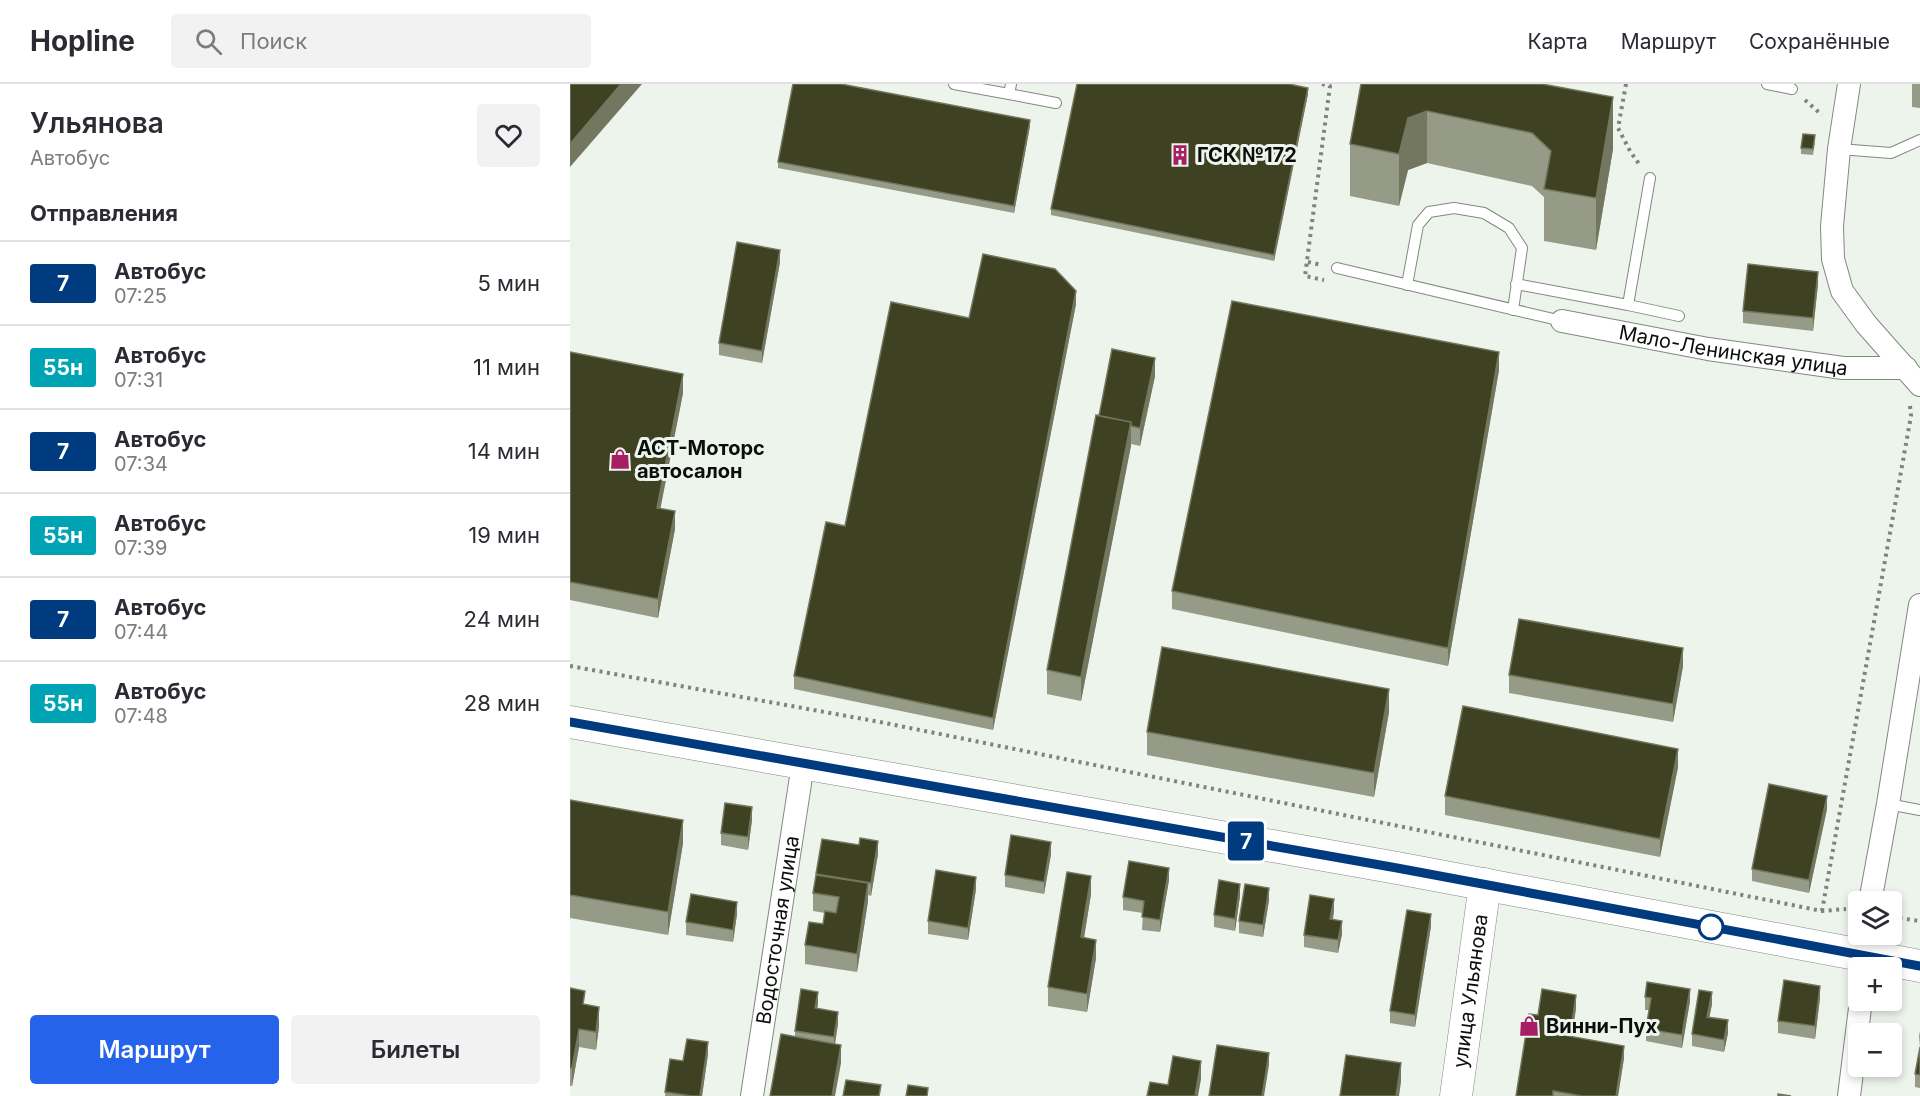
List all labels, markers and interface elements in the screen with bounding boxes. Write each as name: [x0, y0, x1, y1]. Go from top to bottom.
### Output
search box: [171, 14, 591, 68]
text: Hopline: [30, 24, 135, 58]
icon: search: [192, 25, 225, 58]
text: Поиск: [240, 28, 307, 54]
text: Карта: [1527, 29, 1588, 54]
text: Маршрут: [1621, 29, 1716, 54]
text: Сохранённые: [1749, 29, 1890, 54]
button: heart: [477, 104, 540, 167]
text: Ульянова: [30, 106, 164, 140]
building icon: ГСК №172: [1168, 143, 1192, 167]
place label: ГСК №172: [1197, 143, 1297, 167]
text: Автобус: [30, 146, 110, 170]
text: Отправления: [30, 200, 178, 226]
text: Автобус: [114, 258, 207, 284]
text: 5 мин: [477, 270, 540, 296]
text: 7: [57, 271, 69, 296]
text: 07:25: [114, 284, 167, 308]
street label: Мало-Ленинская улица: [1617, 320, 1849, 381]
text: Автобус: [114, 342, 207, 368]
text: 11 мин: [473, 354, 540, 380]
text: 55н: [43, 355, 83, 380]
text: 07:31: [114, 368, 163, 392]
text: Автобус: [114, 426, 207, 452]
place label: АСТ-Моторс автосалон: [637, 436, 765, 483]
text: 14 мин: [468, 438, 540, 464]
text: 7: [57, 439, 69, 464]
shop icon: АСТ-Моторс автосалон: [608, 447, 632, 471]
text: 07:34: [114, 452, 168, 476]
text: Автобус: [114, 510, 207, 536]
text: 19 мин: [468, 522, 540, 548]
text: 55н: [43, 523, 83, 548]
text: 07:39: [114, 536, 167, 560]
text: Автобус: [114, 594, 207, 620]
text: 24 мин: [464, 606, 540, 632]
text: 7: [57, 607, 69, 632]
text: 07:44: [114, 620, 168, 644]
text: Автобус: [114, 678, 207, 704]
text: 28 мин: [464, 690, 540, 716]
text: 55н: [43, 691, 83, 716]
text: 07:48: [114, 704, 168, 728]
line badge: 7: [1226, 822, 1266, 861]
text: 7: [1240, 829, 1252, 854]
street label: Водосточная улица: [751, 834, 804, 1026]
map controls: [1848, 891, 1902, 1077]
button: layers: [1848, 891, 1902, 945]
street label: улица Ульянова: [1448, 912, 1493, 1070]
unlabelled marker: [1698, 914, 1724, 940]
button: +: [1848, 957, 1902, 1011]
shop icon: Винни-Пух: [1517, 1014, 1541, 1038]
place label: Винни-Пух: [1546, 1014, 1658, 1038]
button: Маршрут: [30, 1015, 279, 1084]
button: Билеты: [291, 1015, 540, 1084]
button: −: [1848, 1023, 1902, 1077]

